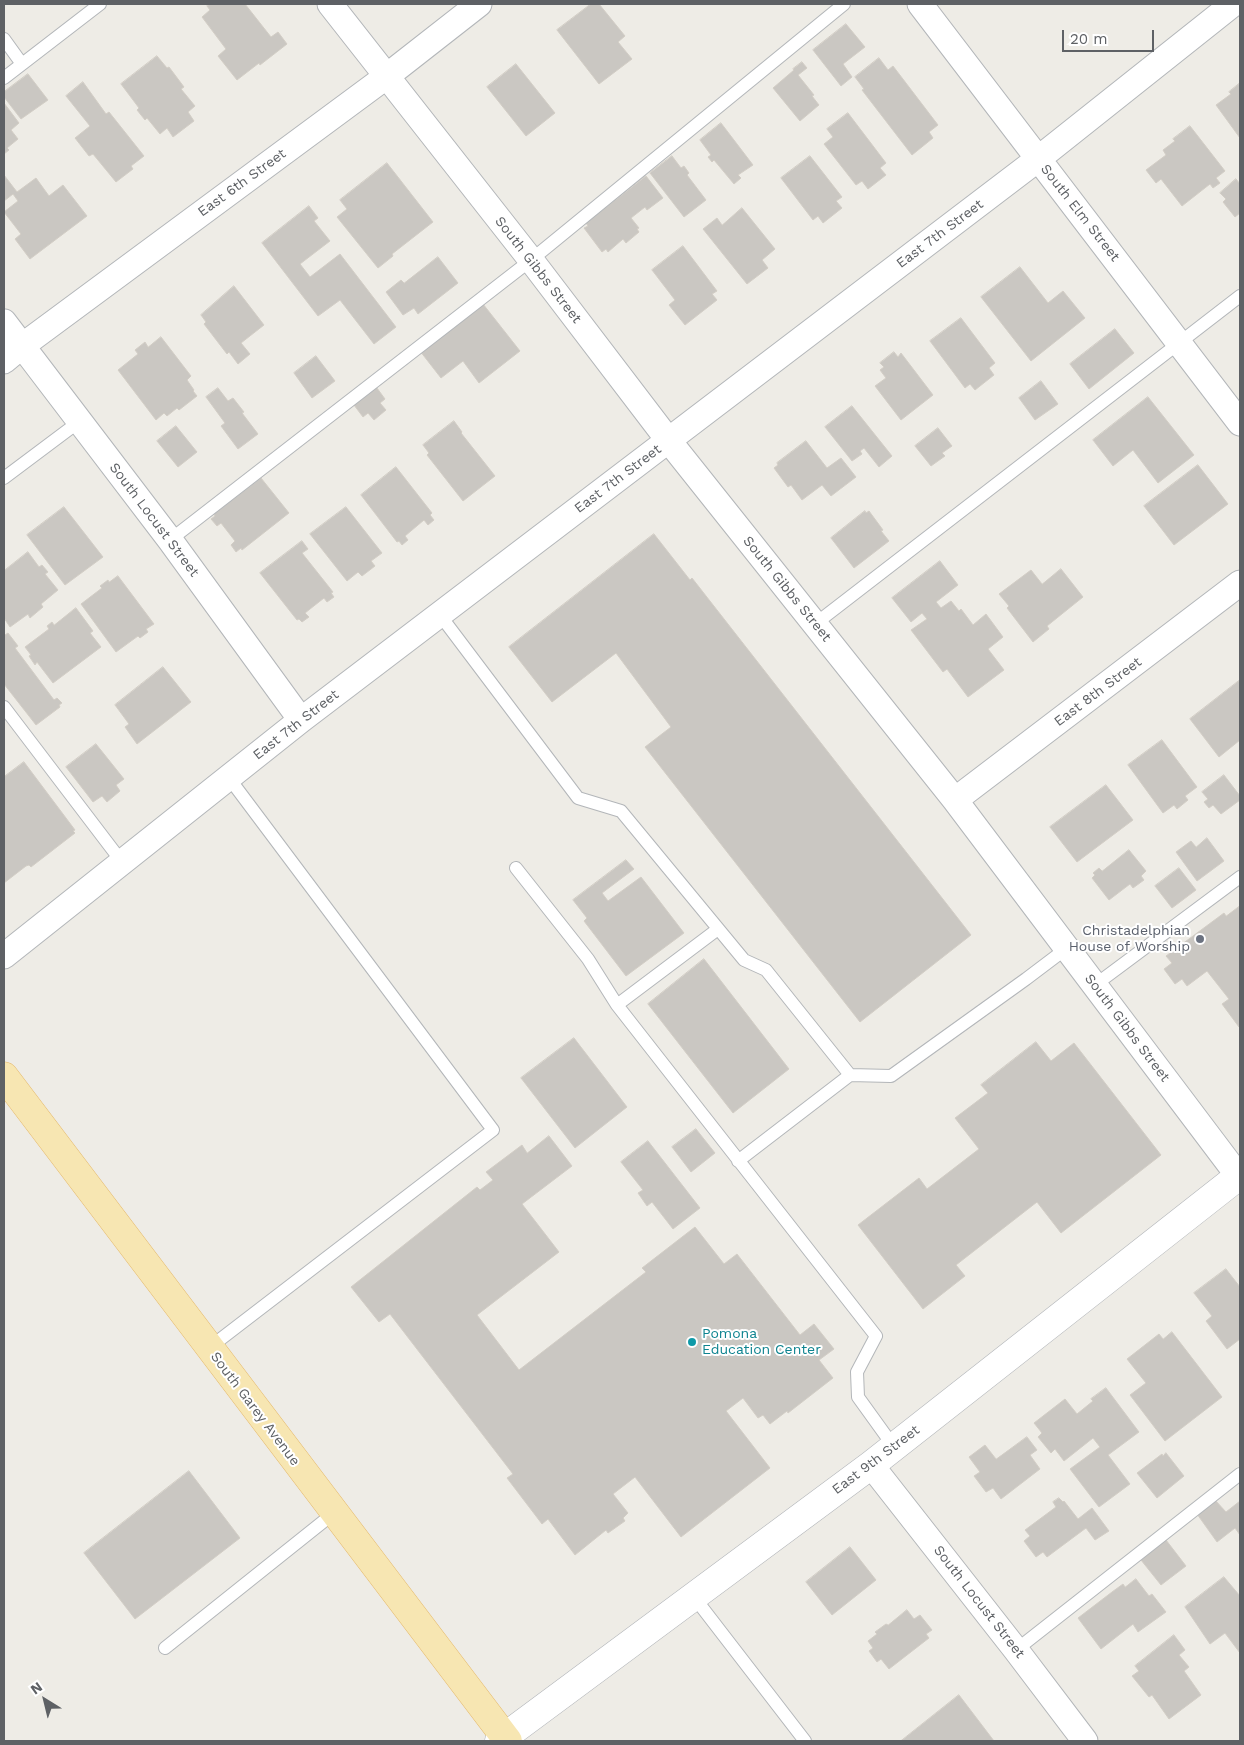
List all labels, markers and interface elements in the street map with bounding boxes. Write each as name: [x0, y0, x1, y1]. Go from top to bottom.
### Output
scale bar: [1064, 20, 1156, 52]
text: 20 m: [1070, 30, 1108, 48]
street label: East 6th Street: [195, 145, 289, 221]
street label: South Elm Street: [1037, 161, 1123, 265]
street label: East 7th Street: [893, 196, 987, 272]
street label: South Gibbs Street: [491, 213, 585, 327]
street label: East 7th Street: [571, 441, 665, 517]
street label: South Locust Street: [106, 460, 202, 580]
street label: South Gibbs Street: [739, 533, 835, 645]
street label: East 8th Street: [1051, 654, 1145, 730]
street label: East 7th Street: [250, 686, 342, 764]
place label: Christadelphian House of Worship: [1069, 923, 1190, 956]
marker: Christadelphian House of Worship: [1194, 933, 1206, 945]
street label: South Gibbs Street: [1081, 971, 1173, 1085]
place label: Pomona Education Center: [702, 1326, 821, 1358]
marker: Pomona Education Center: [686, 1336, 698, 1348]
street label: South Garey Avenue: [207, 1349, 303, 1469]
street label: East 9th Street: [829, 1422, 923, 1498]
street label: South Locust Street: [930, 1542, 1028, 1662]
north arrow: [20, 1675, 70, 1725]
text: N: [27, 1678, 45, 1697]

